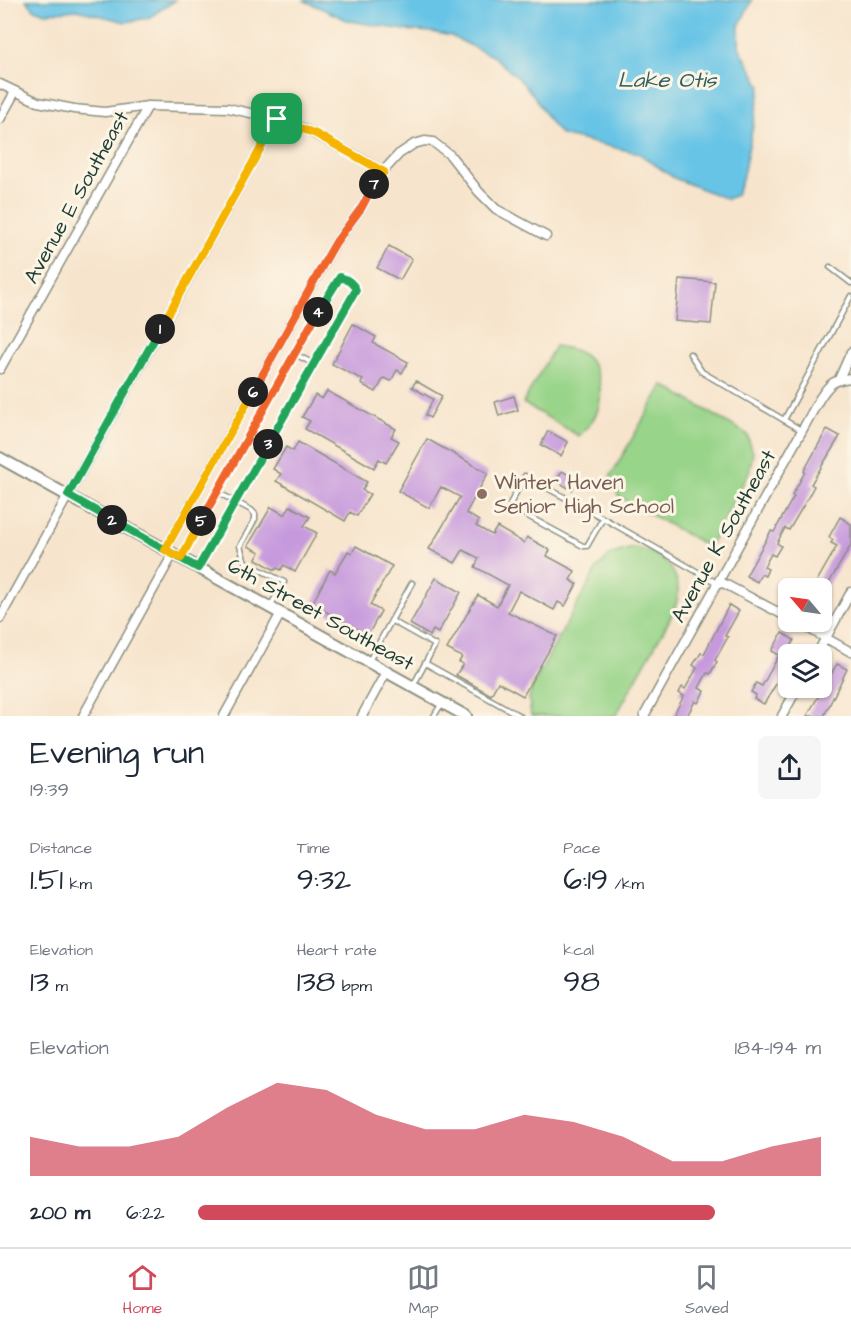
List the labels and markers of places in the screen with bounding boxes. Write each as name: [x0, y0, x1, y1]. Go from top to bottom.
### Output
pin: [251, 93, 302, 144]
pin: 7: [359, 169, 389, 199]
pin: 4: [303, 297, 333, 327]
pin: 1: [145, 314, 175, 344]
pin: 6: [238, 377, 268, 407]
pin: 3: [253, 429, 283, 459]
place label: Winter Haven Senior High School: [494, 468, 674, 523]
marker: Winter Haven Senior High School: [475, 487, 489, 501]
pin: 2: [97, 505, 127, 535]
pin: 5: [186, 506, 216, 536]

